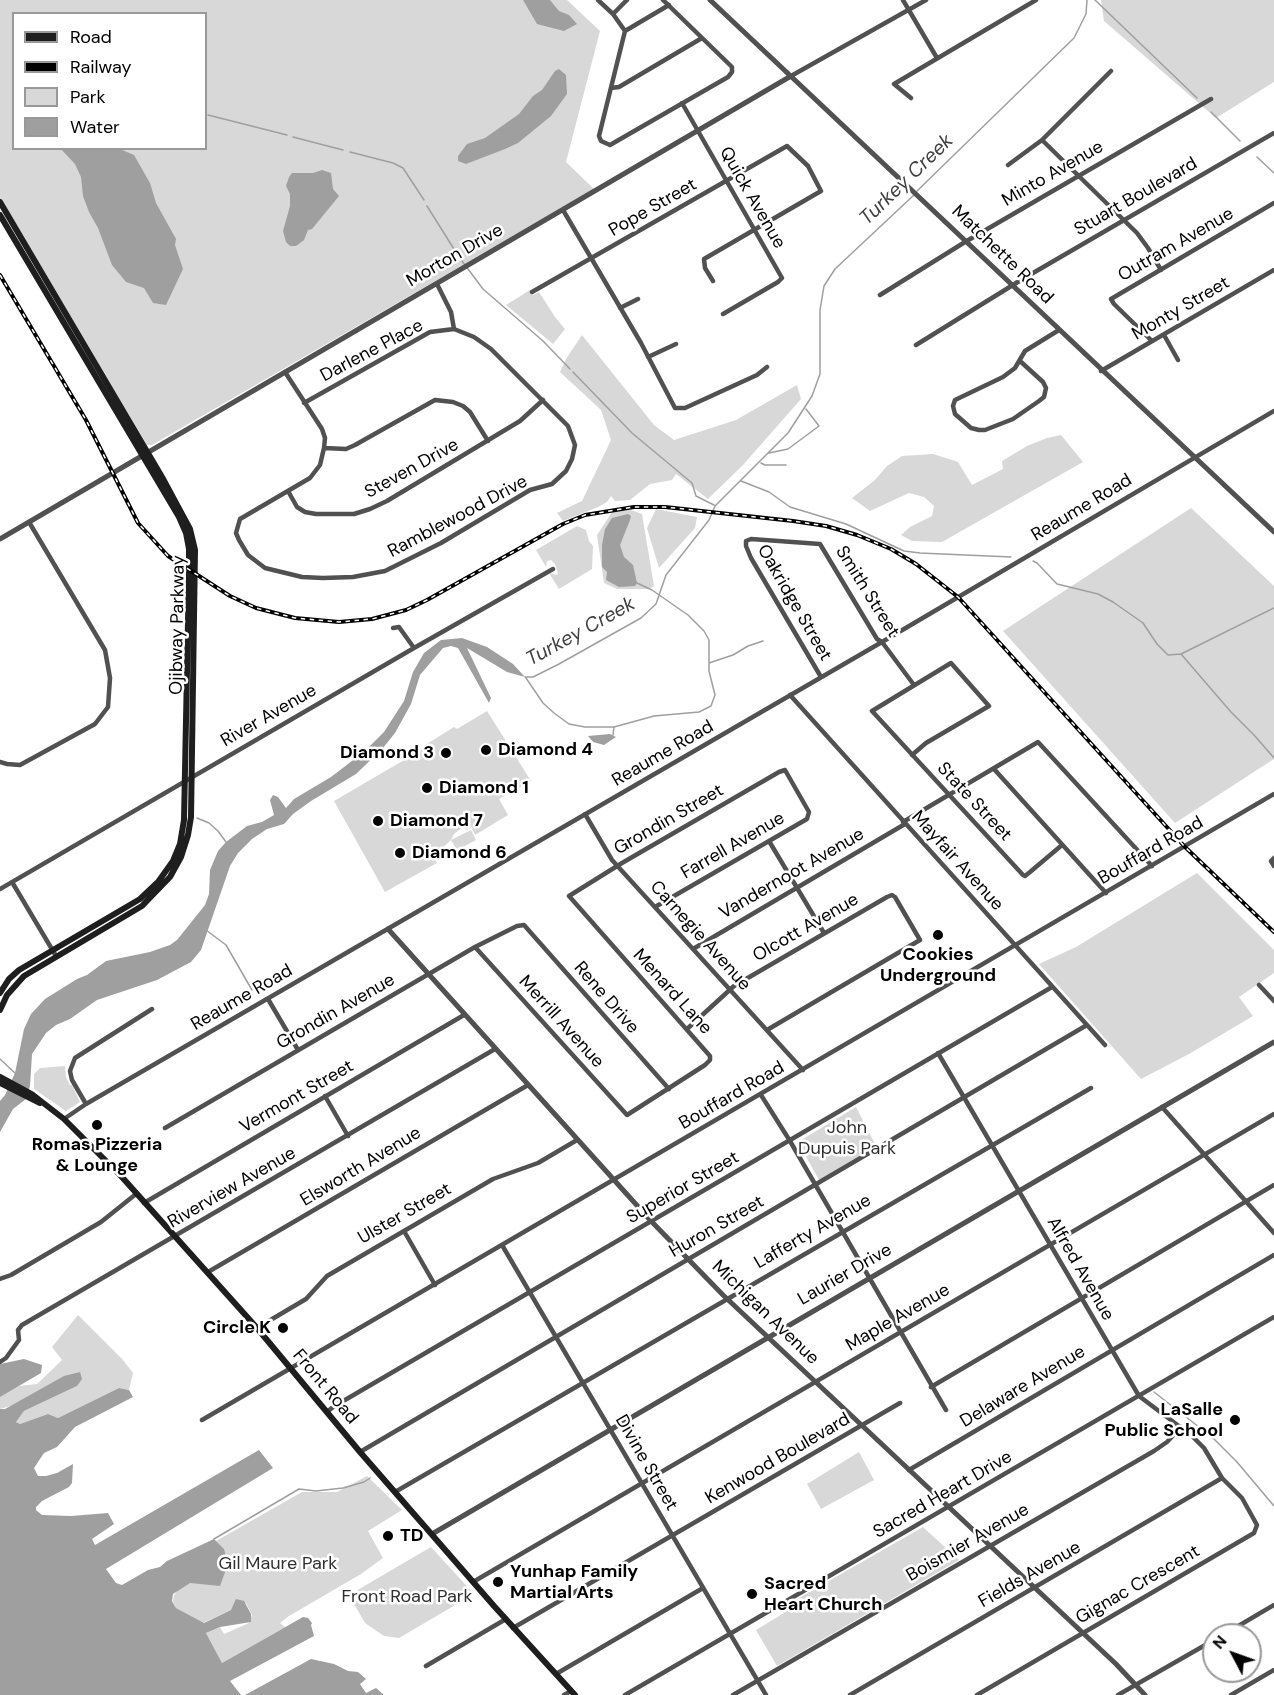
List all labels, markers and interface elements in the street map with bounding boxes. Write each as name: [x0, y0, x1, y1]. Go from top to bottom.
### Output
legend: [12, 12, 207, 150]
text: Road: [70, 25, 112, 49]
text: Railway: [70, 55, 132, 79]
text: Park: [70, 85, 106, 109]
text: Water: [70, 115, 120, 139]
water label: Turkey Creek: [855, 129, 959, 231]
street label: Minto Avenue: [999, 136, 1107, 212]
street label: Quick Avenue: [714, 143, 790, 253]
street label: Stuart Boulevard: [1071, 153, 1201, 241]
street label: Pope Street: [605, 174, 701, 242]
street label: Matchette Road: [947, 201, 1057, 309]
street label: Outram Avenue: [1114, 203, 1238, 287]
street label: Morton Drive: [403, 220, 507, 292]
street label: Monty Street: [1128, 272, 1234, 346]
street label: Darlene Place: [317, 315, 427, 387]
street label: Steven Drive: [361, 434, 463, 504]
street label: Reaume Road: [1028, 470, 1136, 546]
street label: Ramblewood Drive: [385, 471, 531, 563]
street label: Oakridge Street: [752, 541, 836, 665]
street label: Smith Street: [830, 542, 904, 642]
street label: Ojibway Parkway: [166, 555, 190, 695]
water label: Turkey Creek: [522, 592, 640, 672]
street label: River Avenue: [217, 680, 321, 752]
street label: Reaume Road: [608, 716, 718, 792]
place label: Diamond 4: [498, 739, 593, 761]
place label: Diamond 3: [340, 742, 434, 764]
marker: Diamond 4: [479, 743, 493, 757]
marker: Diamond 3: [439, 746, 453, 760]
street label: State Street: [932, 758, 1016, 846]
place label: Diamond 1: [439, 777, 529, 799]
street label: Grondin Street: [610, 780, 728, 860]
marker: Diamond 1: [420, 781, 434, 795]
street label: Mayfair Avenue: [906, 807, 1008, 915]
street label: Farrell Avenue: [677, 808, 789, 884]
place label: Diamond 7: [390, 810, 483, 832]
street label: Bouffard Road: [1095, 812, 1207, 890]
marker: Diamond 7: [371, 814, 385, 828]
street label: Vandernoot Avenue: [716, 824, 868, 924]
place label: Diamond 6: [412, 842, 507, 864]
marker: Diamond 6: [393, 846, 407, 860]
street label: Carnegie Avenue: [645, 877, 755, 995]
street label: Olcott Avenue: [749, 889, 863, 967]
marker: Cookies Underground: [931, 928, 945, 942]
place label: Cookies Underground: [880, 944, 996, 986]
street label: Menard Lane: [628, 945, 716, 1039]
street label: Rene Drive: [569, 958, 643, 1038]
street label: Reaume Road: [187, 960, 297, 1036]
street label: Grondin Avenue: [273, 969, 399, 1055]
street label: Merrill Avenue: [514, 971, 608, 1073]
street label: Vermont Street: [236, 1056, 358, 1138]
street label: Bouffard Road: [676, 1057, 788, 1135]
park label: John Dupuis Park: [798, 1117, 896, 1160]
marker: Romas Pizzeria & Lounge: [90, 1118, 104, 1132]
street label: Elsworth Avenue: [297, 1122, 425, 1212]
place label: Romas Pizzeria & Lounge: [32, 1134, 162, 1176]
street label: Riverview Avenue: [164, 1143, 300, 1233]
street label: Superior Street: [623, 1147, 743, 1229]
street label: Ulster Street: [355, 1179, 455, 1249]
street label: Lafferty Avenue: [751, 1190, 875, 1274]
street label: Huron Street: [666, 1191, 768, 1263]
street label: Alfred Avenue: [1042, 1213, 1118, 1325]
street label: Laurier Drive: [794, 1239, 896, 1311]
street label: Michigan Avenue: [707, 1256, 823, 1370]
street label: Maple Avenue: [842, 1280, 954, 1356]
place label: Circle K: [203, 1317, 271, 1339]
marker: Circle K: [276, 1321, 290, 1335]
street label: Delaware Avenue: [957, 1341, 1089, 1433]
street label: Front Road: [288, 1345, 362, 1429]
place label: LaSalle Public School: [1104, 1399, 1223, 1442]
street label: Kenwood Boulevard: [702, 1409, 854, 1509]
street label: Divine Street: [610, 1411, 682, 1515]
marker: LaSalle Public School: [1228, 1413, 1242, 1427]
street label: Sacred Heart Drive: [870, 1447, 1016, 1543]
street label: Boismier Avenue: [903, 1499, 1033, 1587]
place label: TD: [400, 1525, 423, 1547]
marker: TD: [381, 1529, 395, 1543]
street label: Fields Avenue: [975, 1537, 1085, 1613]
street label: Gignac Crescent: [1072, 1541, 1204, 1629]
park label: Gil Maure Park: [219, 1553, 337, 1575]
place label: Yunhap Family Martial Arts: [510, 1561, 638, 1604]
place label: Sacred Heart Church: [764, 1573, 882, 1616]
marker: Yunhap Family Martial Arts: [491, 1575, 505, 1589]
park label: Front Road Park: [341, 1586, 473, 1608]
marker: Sacred Heart Church: [745, 1587, 759, 1601]
north arrow: [1202, 1623, 1262, 1683]
text: N: [1208, 1631, 1231, 1653]

